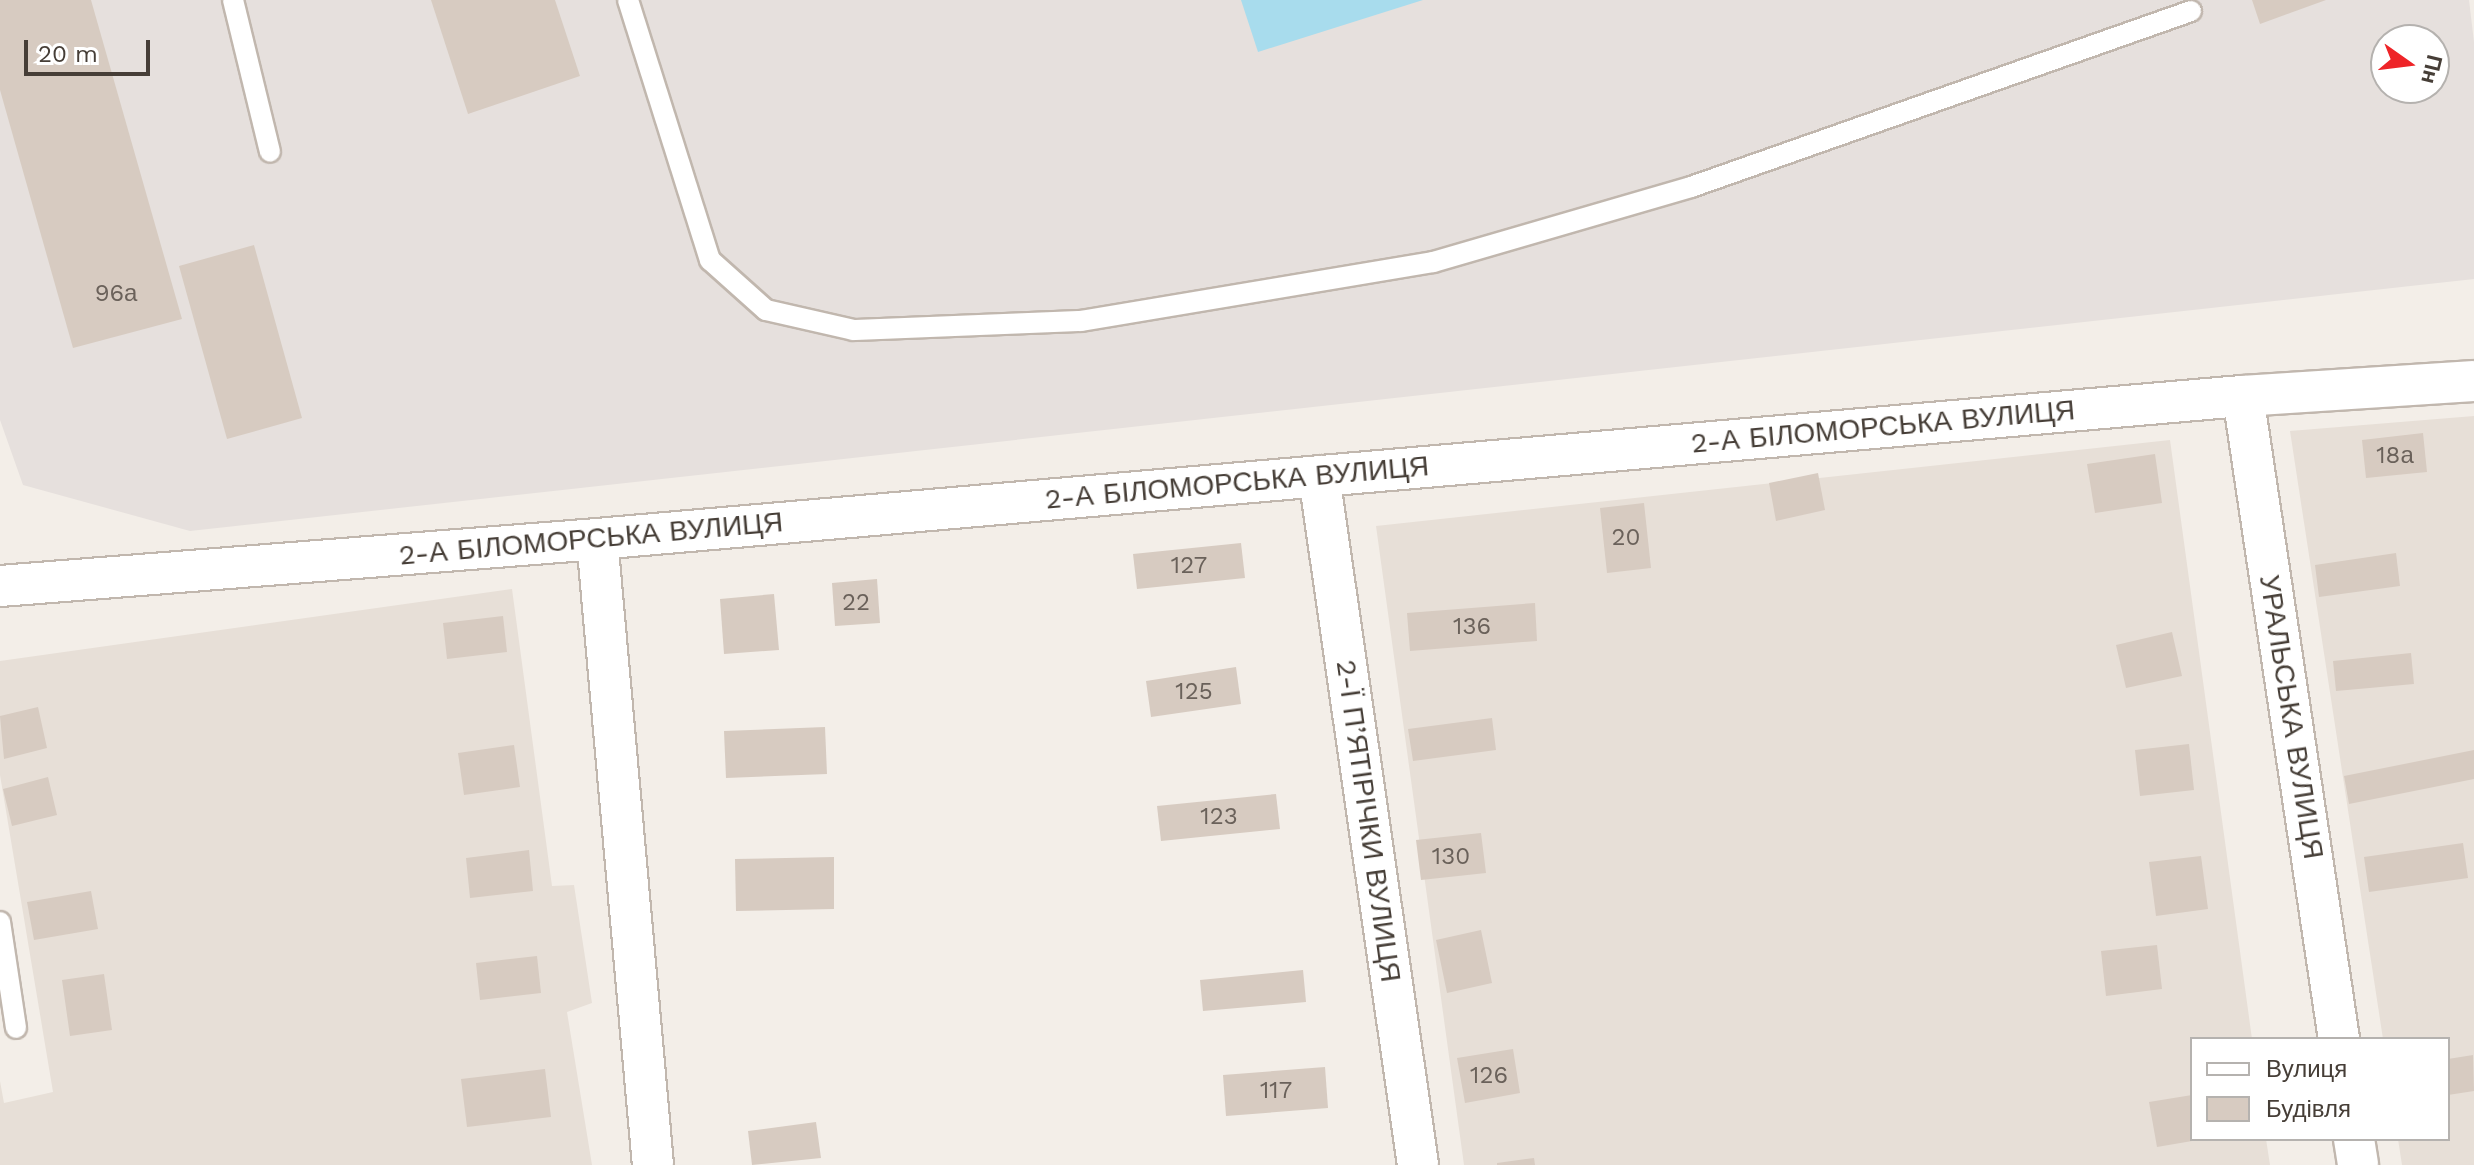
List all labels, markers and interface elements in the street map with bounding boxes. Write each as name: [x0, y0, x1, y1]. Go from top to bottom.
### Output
scale bar: [28, 24, 154, 74]
north arrow: [2370, 24, 2450, 104]
text: 20 m: [38, 40, 98, 68]
text: Пн: [2416, 52, 2447, 87]
house number: 96а: [95, 280, 137, 308]
street label: 2-А БІЛОМОРСЬКА ВУЛИЦЯ: [1690, 393, 2076, 461]
house number: 18а: [2376, 442, 2414, 470]
street label: 2-А БІЛОМОРСЬКА ВУЛИЦЯ: [1044, 449, 1430, 517]
street label: 2-А БІЛОМОРСЬКА ВУЛИЦЯ: [398, 505, 784, 573]
house number: 20: [1612, 524, 1640, 552]
house number: 127: [1171, 552, 1207, 580]
street label: УРАЛЬСЬКА ВУЛИЦЯ: [2252, 573, 2330, 861]
house number: 22: [842, 589, 870, 617]
house number: 136: [1453, 613, 1491, 641]
street label: 2-Ї П’ЯТІРІЧКИ ВУЛИЦЯ: [1329, 658, 1407, 984]
house number: 125: [1175, 678, 1213, 706]
house number: 123: [1200, 803, 1238, 831]
house number: 130: [1432, 843, 1470, 871]
legend: [2190, 1037, 2450, 1141]
text: Вулиця: [2266, 1055, 2347, 1083]
house number: 126: [1470, 1062, 1508, 1090]
house number: 117: [1260, 1077, 1292, 1105]
text: Будівля: [2266, 1095, 2351, 1123]

